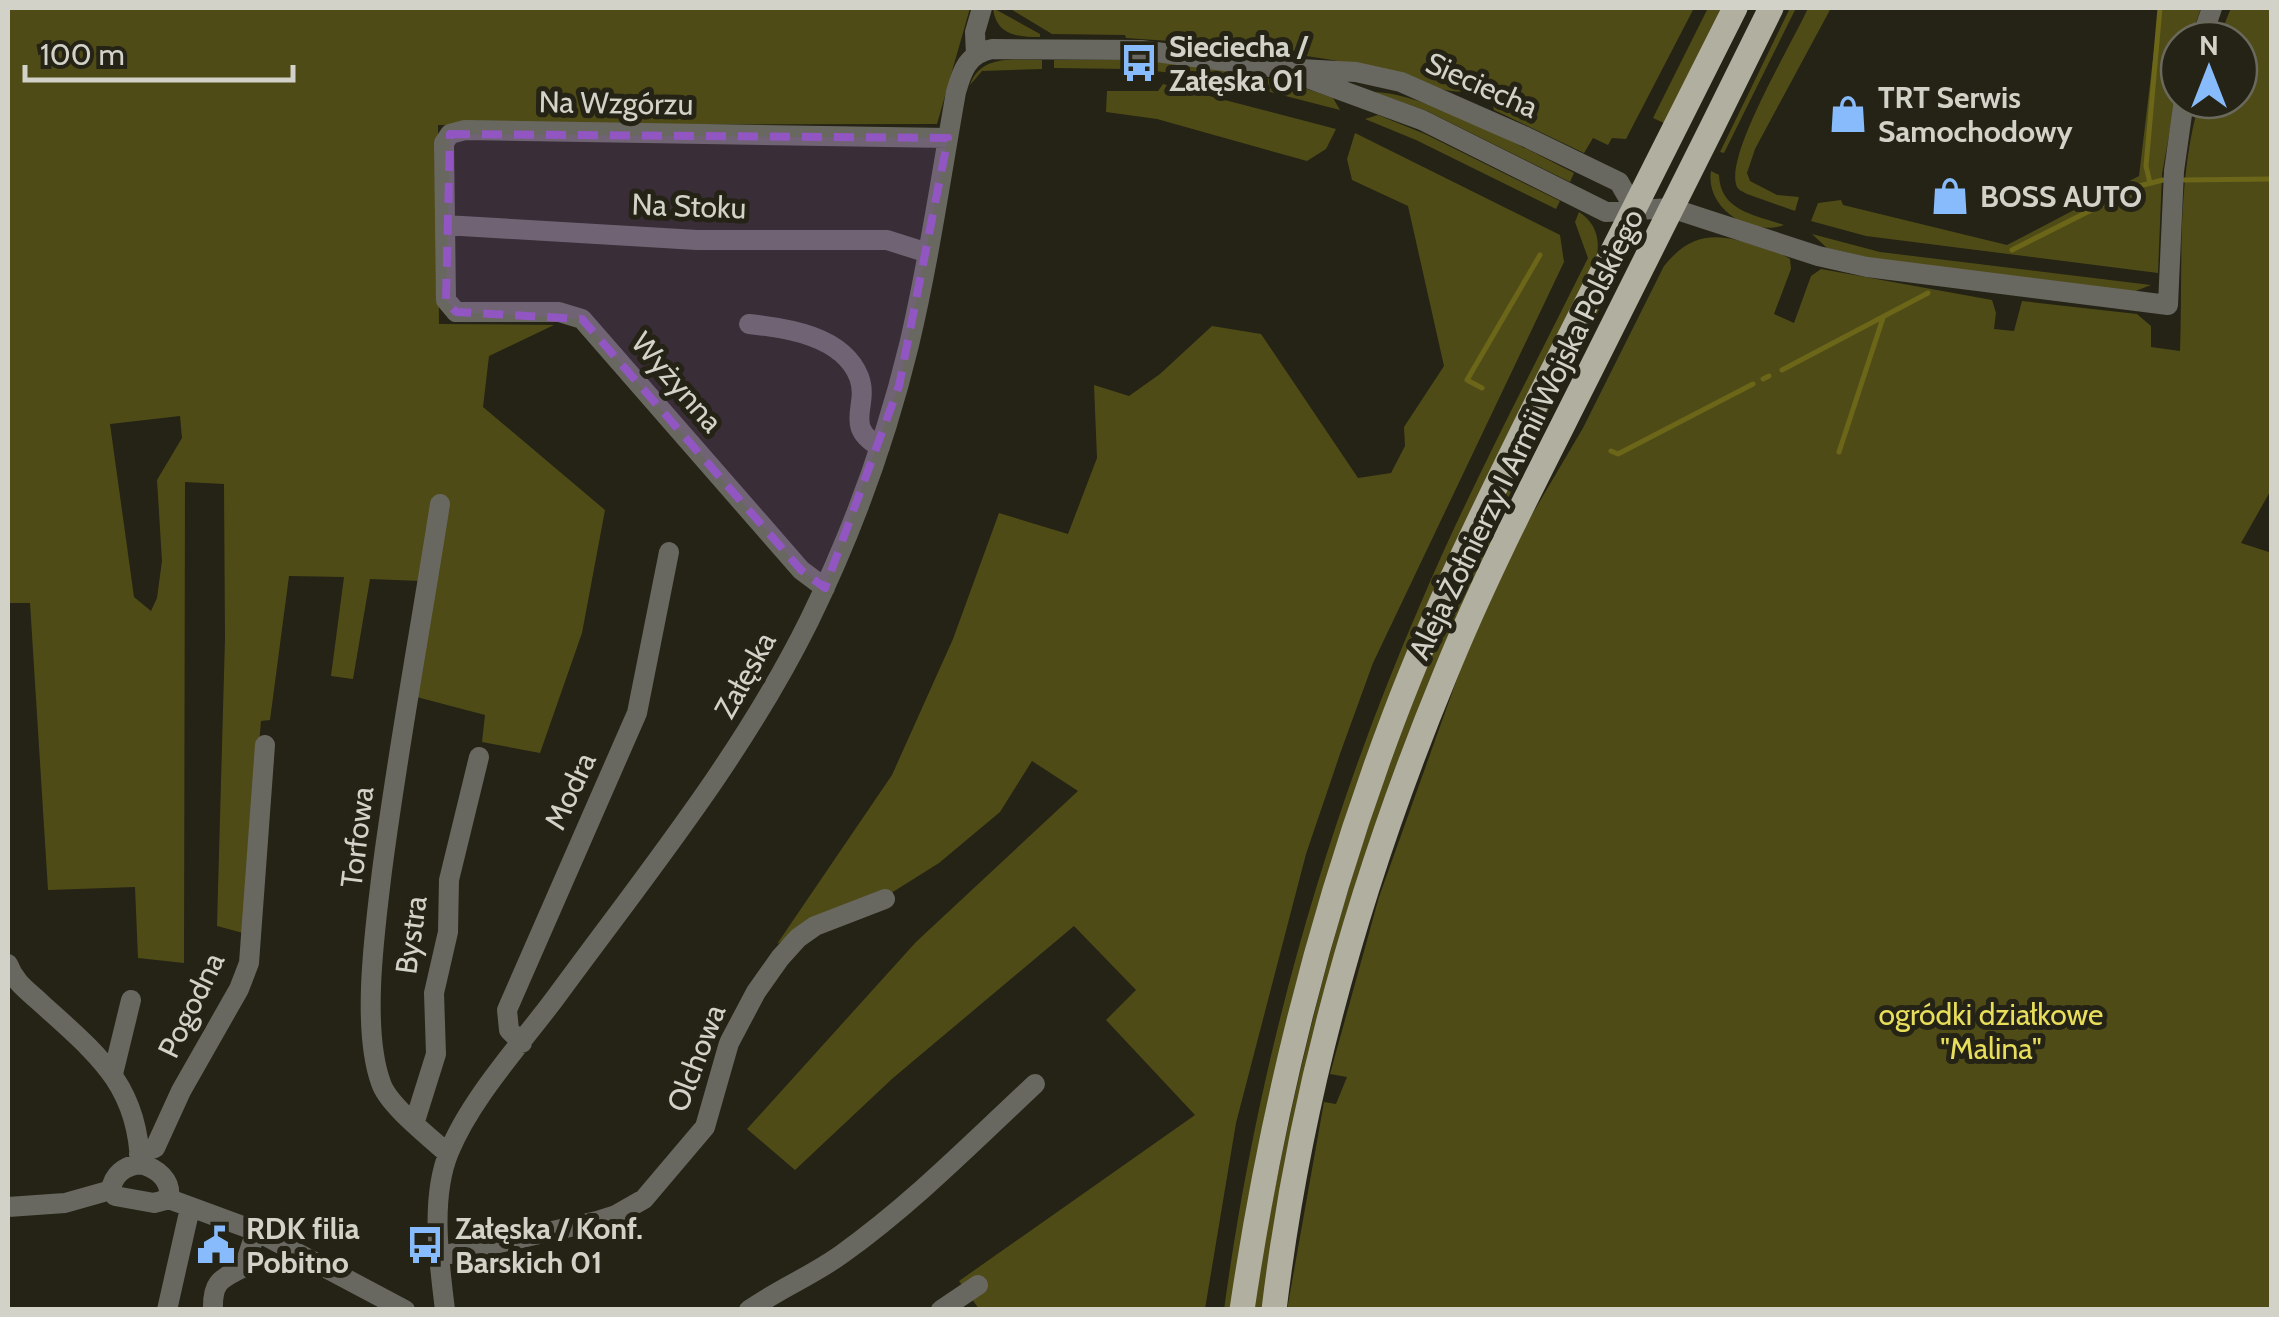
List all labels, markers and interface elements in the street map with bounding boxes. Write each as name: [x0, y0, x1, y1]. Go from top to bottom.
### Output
scale bar: [25, 20, 292, 82]
north arrow: [2159, 20, 2259, 120]
place label: Sieciecha / Załęska 01: [1169, 28, 1309, 99]
text: N: [2199, 28, 2219, 62]
text: 100 m: [40, 36, 125, 73]
bus stop icon: Sieciecha / Załęska 01: [1118, 42, 1160, 84]
street label: Sieciecha: [1420, 44, 1544, 126]
place label: TRT Serwis Samochodowy: [1878, 79, 2074, 150]
street label: Na Wzgórzu: [538, 83, 694, 123]
shop icon: TRT Serwis Samochodowy: [1827, 93, 1869, 135]
shop icon: BOSS AUTO: [1929, 175, 1971, 217]
place label: BOSS AUTO: [1980, 178, 2142, 215]
street label: Na Stoku: [631, 186, 747, 226]
street label: Aleja Żołnierzy I Armii Wojska Polskiego: [1401, 203, 1651, 665]
street label: Wyżynna: [624, 324, 731, 440]
street label: Załęska: [706, 625, 784, 725]
street label: Modra: [536, 746, 604, 835]
street label: Torfowa: [332, 784, 382, 890]
street label: Bystra: [387, 893, 435, 976]
street label: Pogodna: [150, 946, 233, 1064]
park label: ogródki działkowe "Malina": [1879, 996, 2103, 1067]
street label: Olchowa: [659, 998, 734, 1117]
place label: RDK filia Pobitno: [246, 1210, 360, 1281]
place label: Załęska / Konf. Barskich 01: [455, 1210, 643, 1281]
public building icon: RDK filia Pobitno: [195, 1224, 237, 1266]
bus stop icon: Załęska / Konf. Barskich 01: [404, 1224, 446, 1266]

